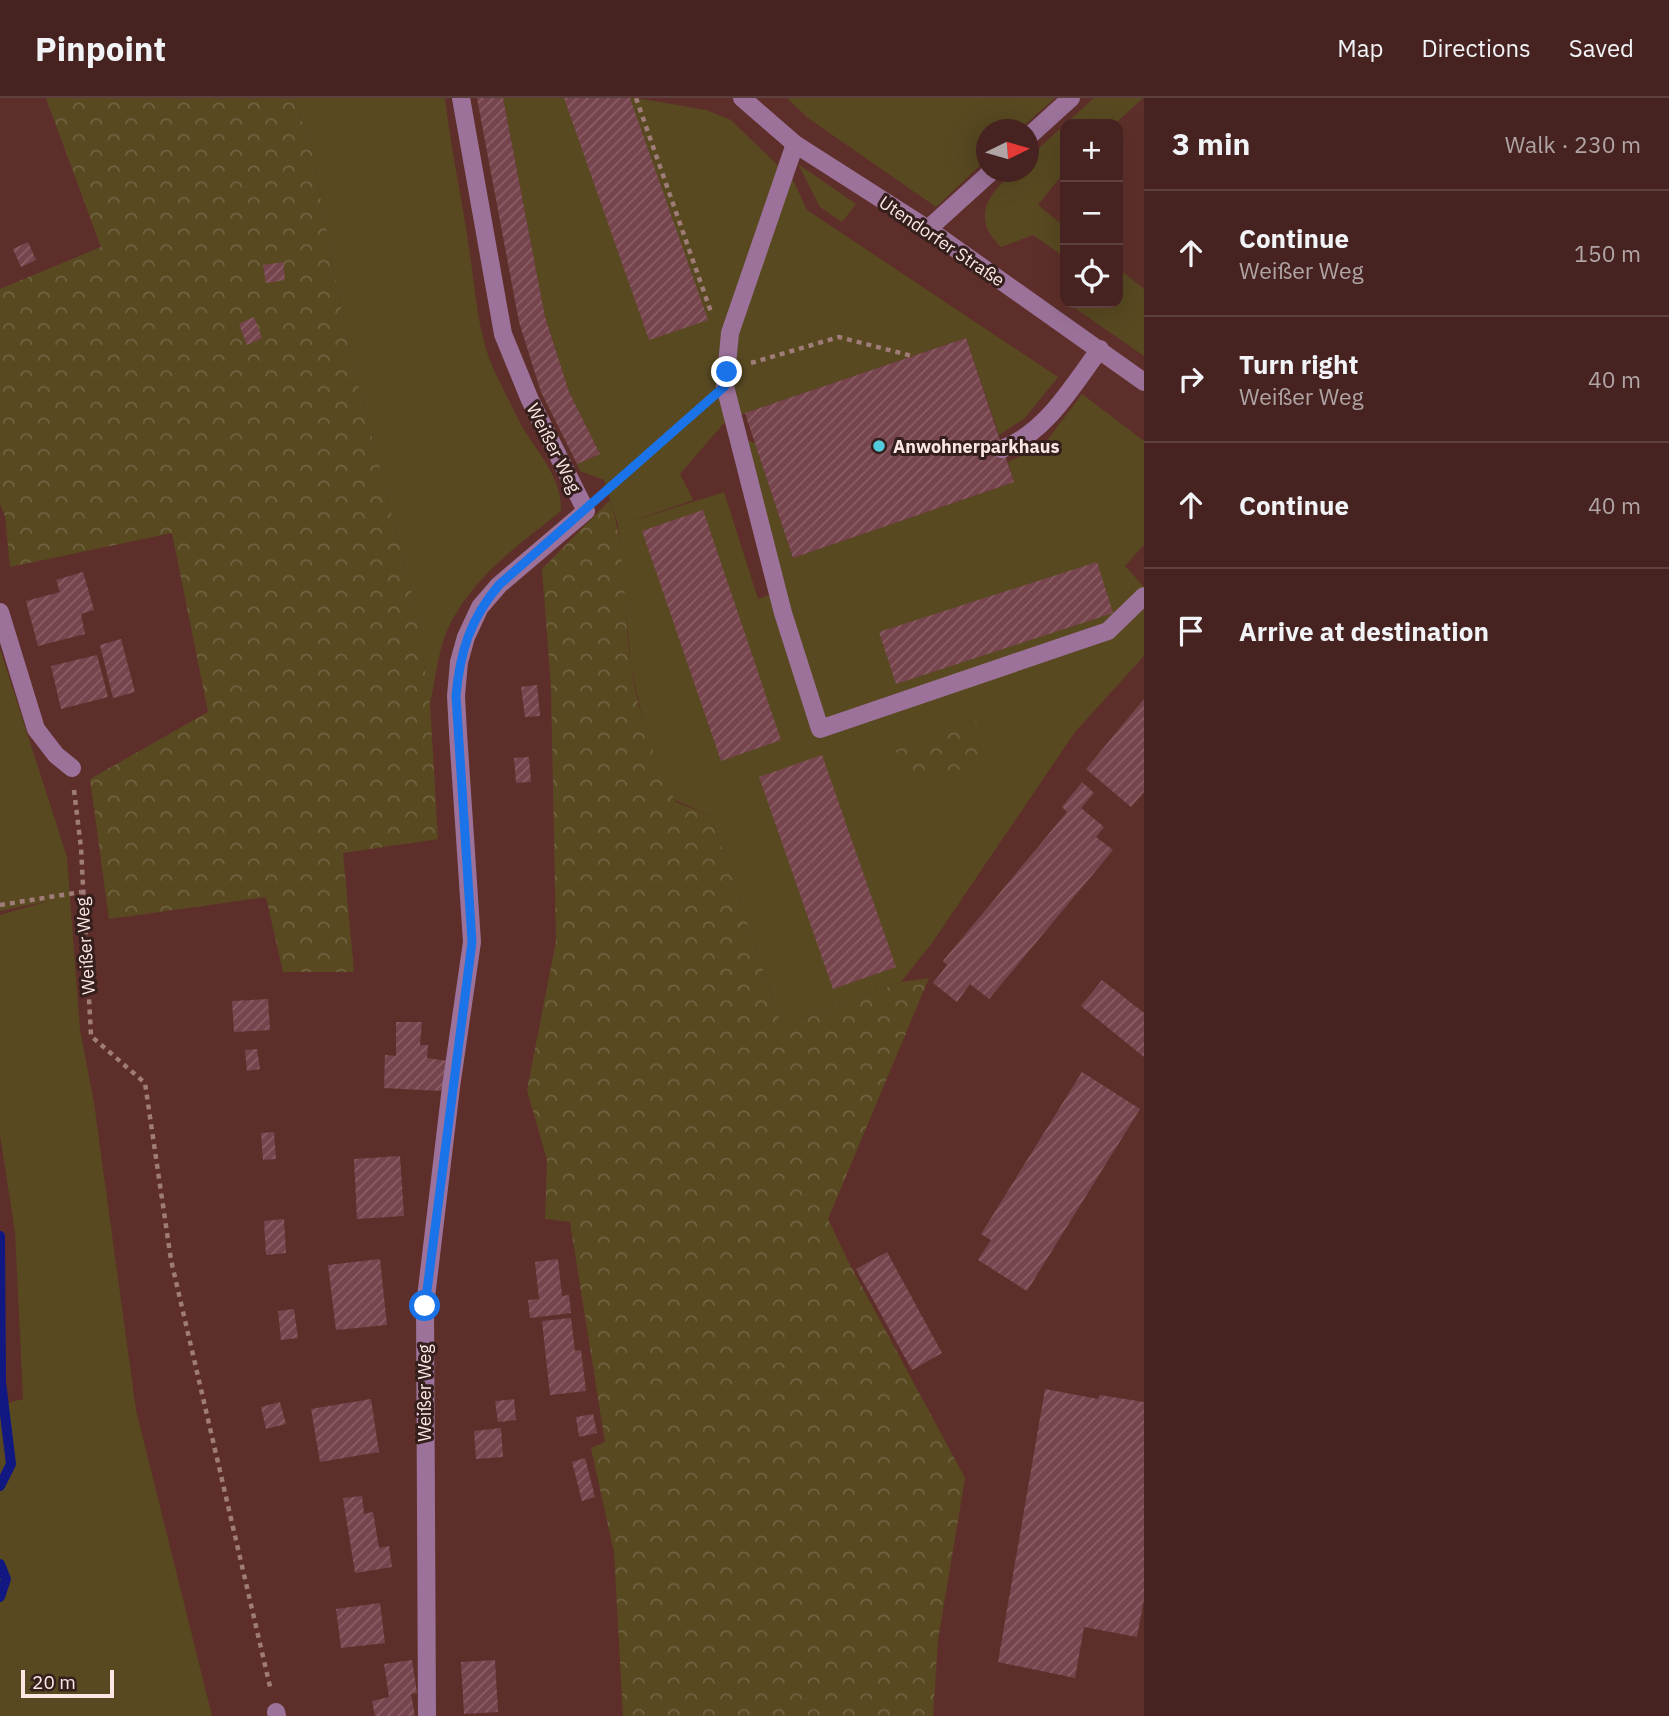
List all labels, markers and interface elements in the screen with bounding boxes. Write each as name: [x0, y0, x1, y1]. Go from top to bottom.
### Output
text: Pinpoint: [35, 27, 166, 70]
text: Map: [1337, 32, 1383, 64]
text: Directions: [1421, 32, 1531, 64]
text: Saved: [1569, 32, 1634, 64]
north arrow: [976, 119, 1039, 182]
map controls: [1060, 119, 1123, 308]
button: +: [1060, 119, 1123, 182]
text: 3 min: [1172, 124, 1250, 163]
text: Walk · 230 m: [1505, 129, 1641, 159]
button: −: [1060, 182, 1123, 245]
street label: Utendorfer Straße: [875, 190, 1009, 292]
text: Continue: [1239, 221, 1349, 255]
icon: ahead: [1172, 234, 1210, 272]
text: 150 m: [1574, 238, 1641, 268]
button: locate: [1060, 245, 1123, 308]
text: Weißer Weg: [1239, 255, 1364, 285]
text: Turn right: [1239, 347, 1358, 381]
route end: [711, 356, 742, 387]
icon: right: [1172, 360, 1210, 398]
text: 40 m: [1588, 364, 1641, 394]
text: Weißer Weg: [1239, 381, 1364, 411]
street label: Weißer Weg: [522, 399, 587, 497]
place label: Anwohnerparkhaus: [893, 435, 1060, 458]
marker: Anwohnerparkhaus: [871, 438, 887, 454]
icon: ahead: [1172, 486, 1210, 524]
text: Continue: [1239, 488, 1349, 522]
text: 40 m: [1588, 490, 1641, 520]
icon: arrive: [1172, 612, 1210, 650]
text: Arrive at destination: [1239, 614, 1489, 648]
street label: Weißer Weg: [70, 896, 100, 995]
route start: [409, 1290, 440, 1321]
street label: Weißer Weg: [413, 1344, 436, 1442]
scale bar: [21, 1667, 114, 1699]
text: 20 m: [32, 1670, 76, 1694]

